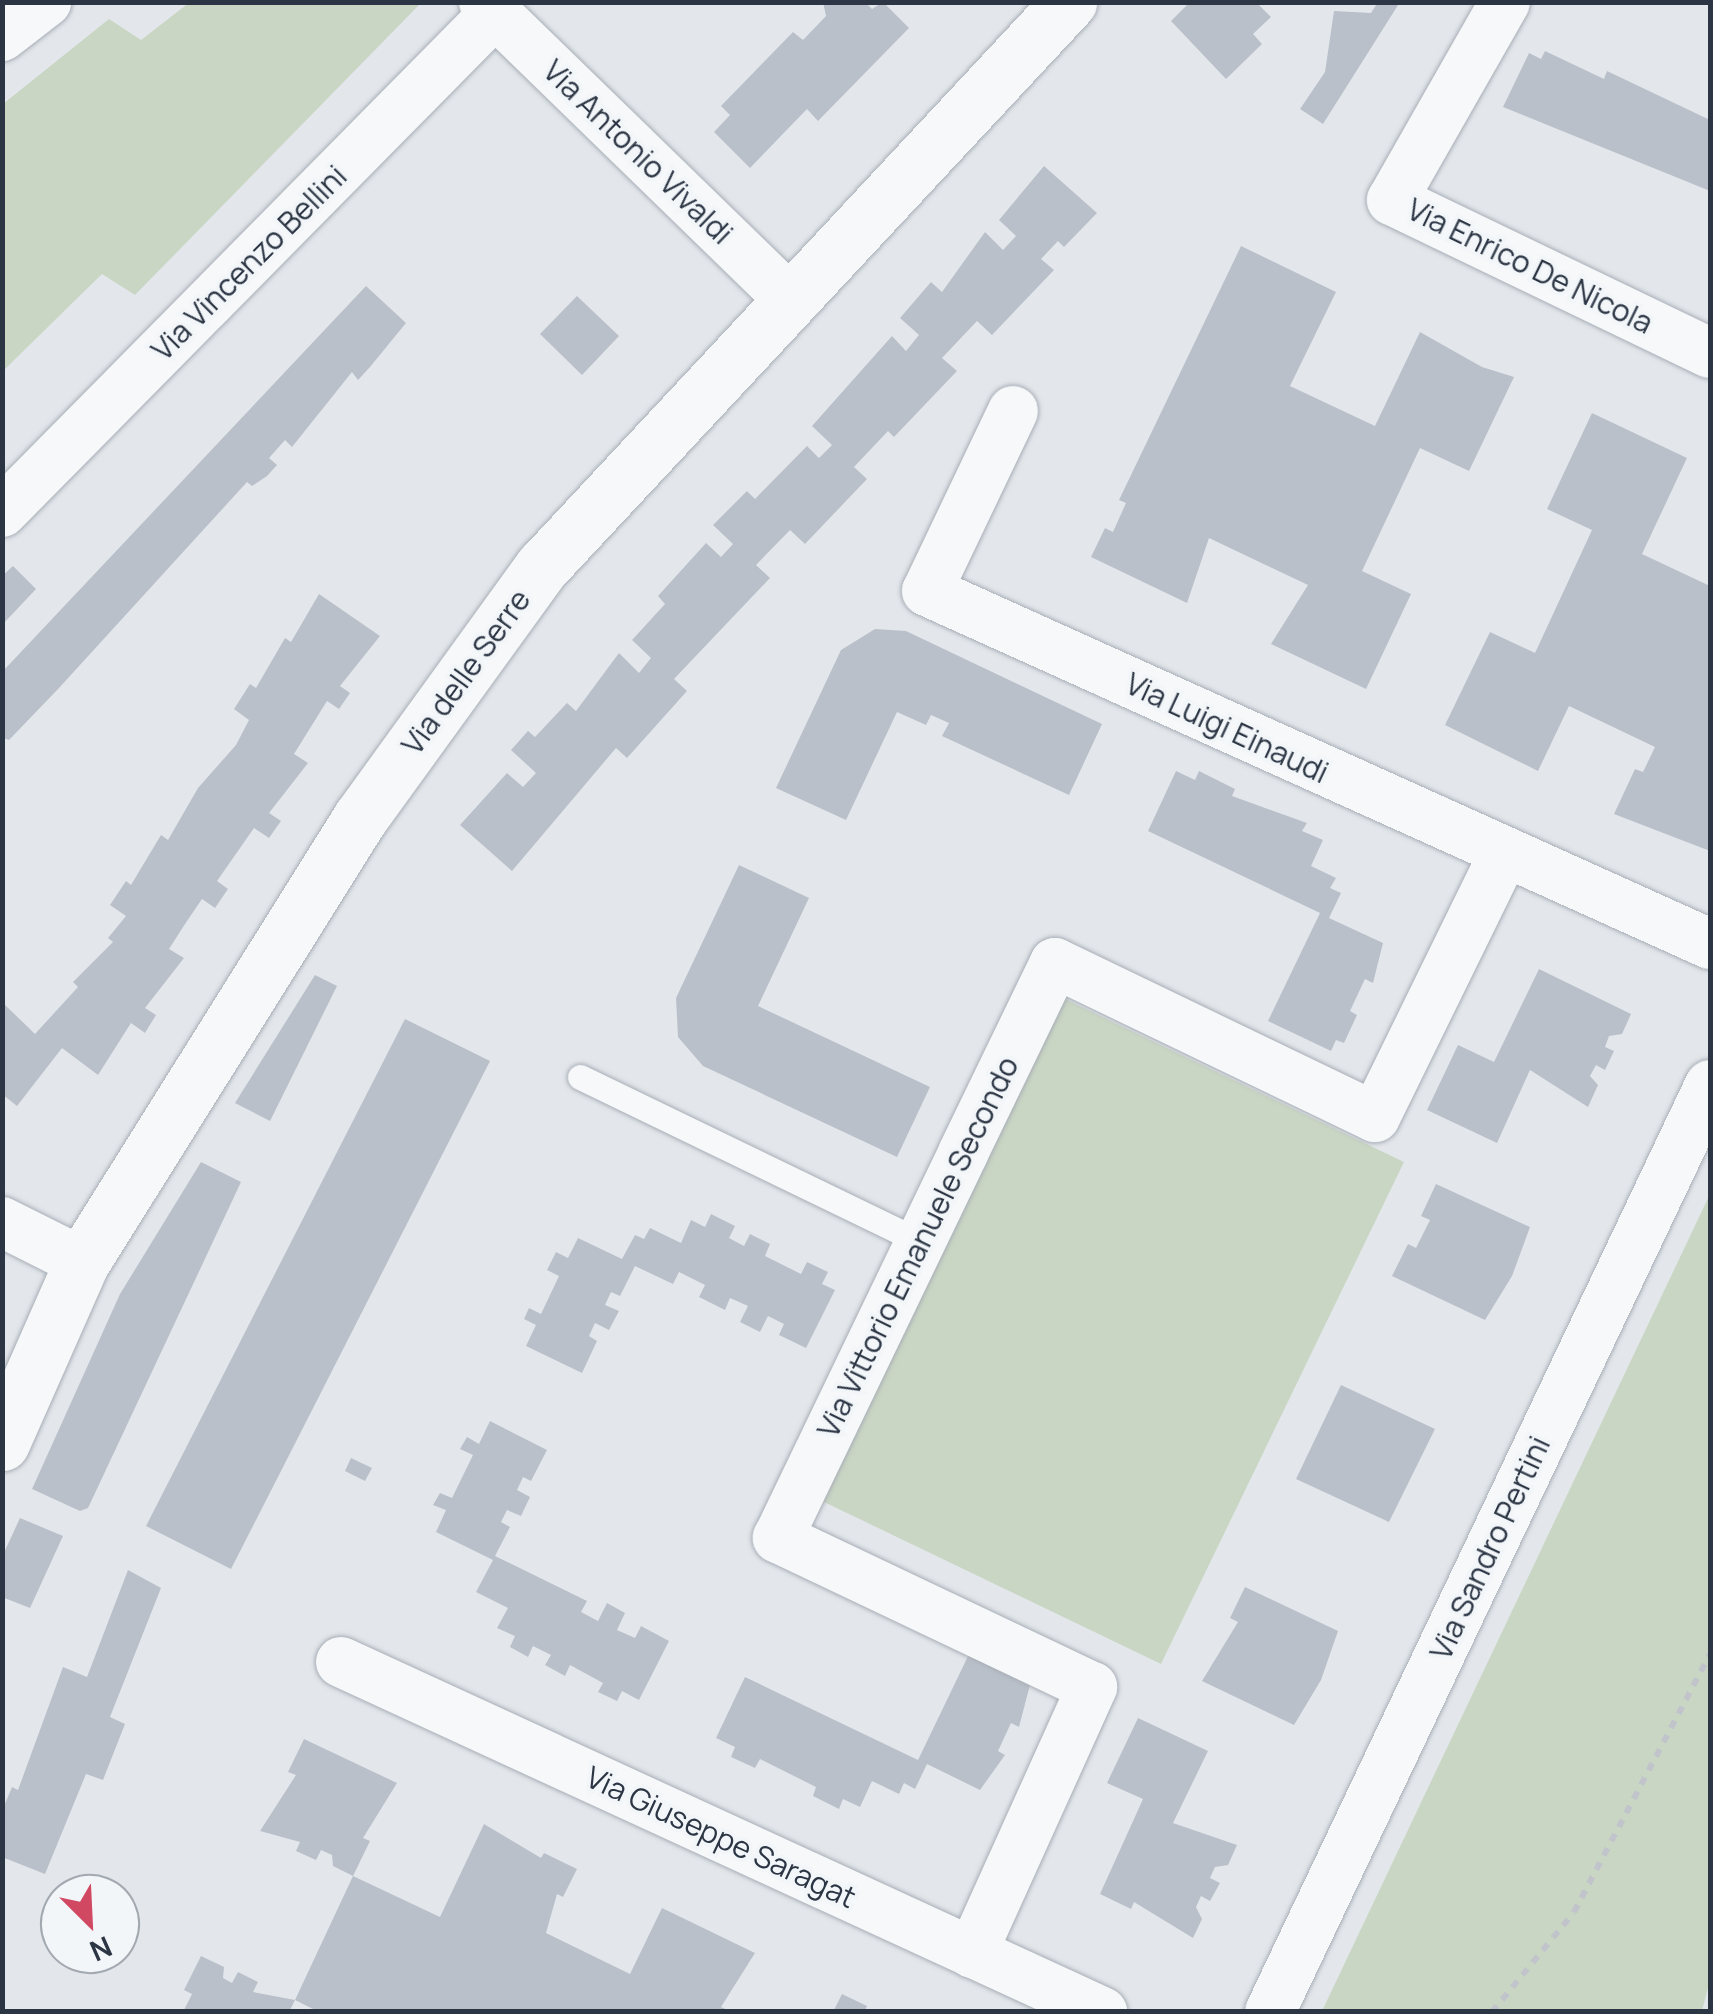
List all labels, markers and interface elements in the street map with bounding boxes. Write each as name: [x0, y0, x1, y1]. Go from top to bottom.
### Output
street label: Via Antonio Vivaldi: [536, 53, 740, 251]
street label: Via Vincenzo Bellini: [144, 158, 354, 368]
street label: Via Enrico De Nicola: [1401, 191, 1659, 341]
street label: Via delle Serre: [394, 583, 538, 761]
street label: Via Luigi Einaudi: [1120, 665, 1334, 791]
street label: Via Vittorio Emanuele Secondo: [810, 1051, 1026, 1443]
street label: Via Sandro Pertini: [1422, 1431, 1558, 1665]
street label: Via Giuseppe Saragat: [580, 1759, 862, 1915]
north arrow: [40, 1874, 140, 1974]
text: N: [84, 1928, 118, 1971]

